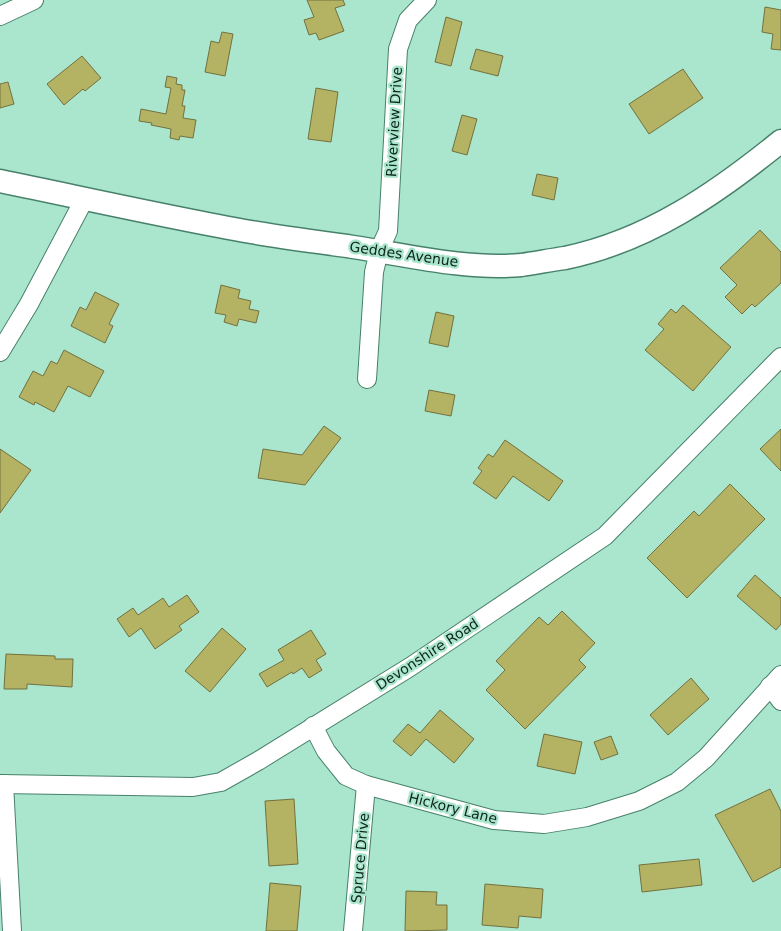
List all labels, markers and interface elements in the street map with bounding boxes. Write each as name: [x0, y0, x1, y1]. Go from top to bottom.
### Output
street label: Riverview Drive: [383, 67, 405, 177]
street label: Geddes Avenue: [349, 238, 459, 270]
street label: Devonshire Road: [373, 615, 481, 693]
street label: Hickory Lane: [407, 789, 499, 827]
street label: Spruce Drive: [348, 812, 372, 904]

